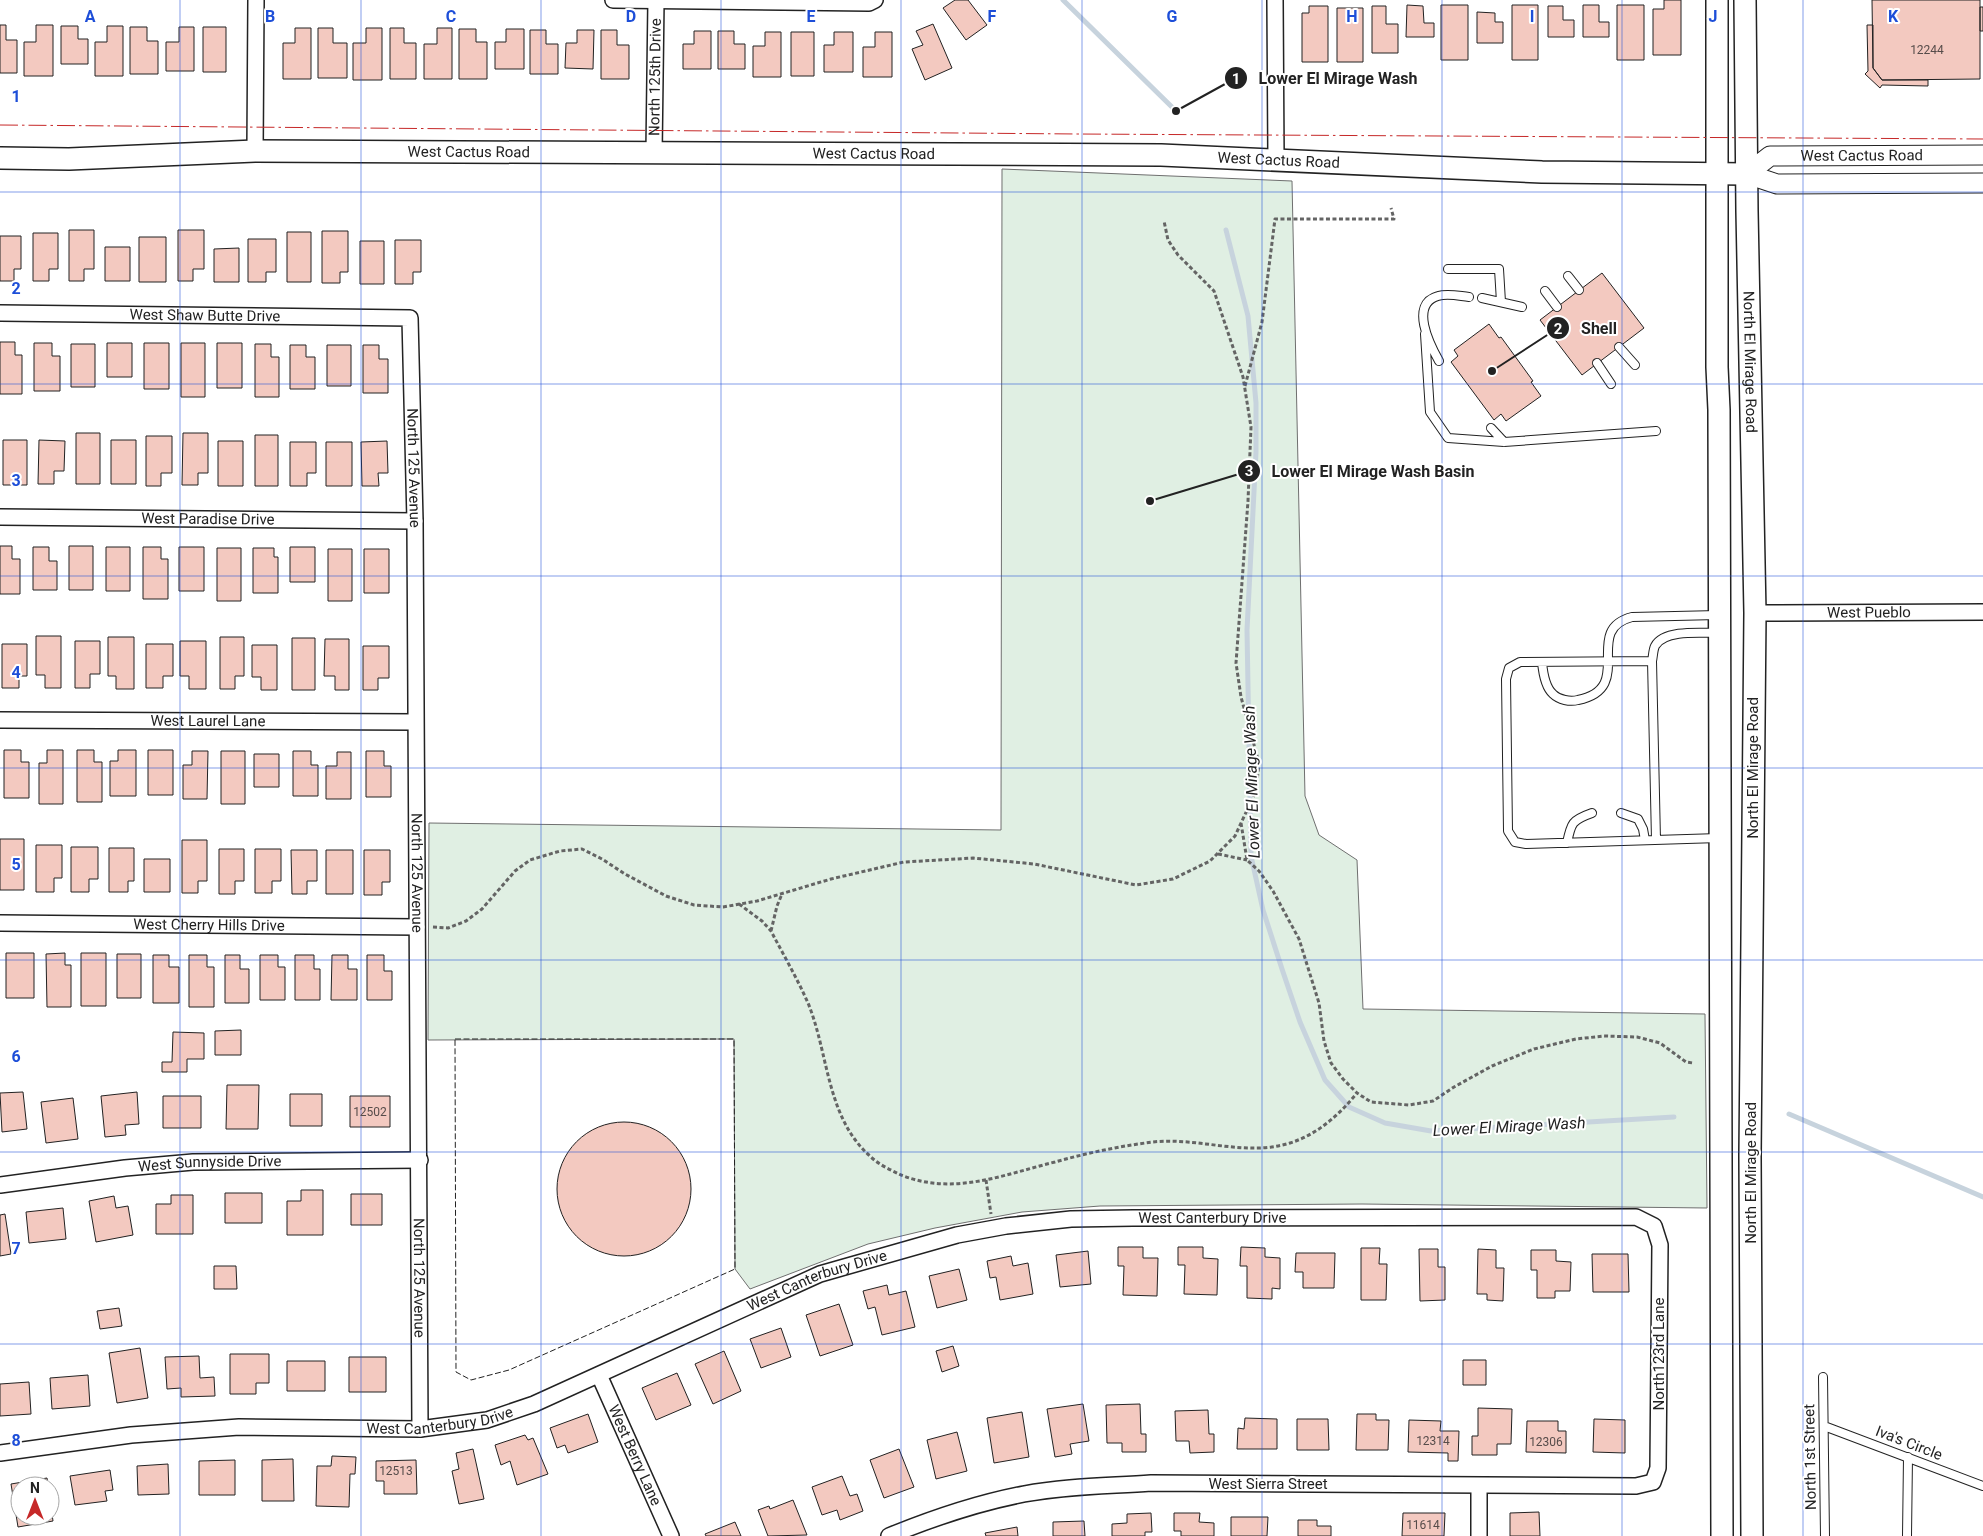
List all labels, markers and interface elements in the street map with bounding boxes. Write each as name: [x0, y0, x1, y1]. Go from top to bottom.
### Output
text: A: [85, 7, 96, 26]
text: B: [265, 7, 275, 26]
text: C: [446, 7, 456, 26]
text: D: [626, 7, 636, 26]
text: E: [807, 7, 816, 26]
text: F: [988, 7, 997, 26]
text: G: [1167, 7, 1178, 26]
text: H: [1346, 7, 1358, 26]
text: I: [1530, 7, 1534, 26]
text: J: [1709, 7, 1717, 26]
text: K: [1888, 7, 1899, 26]
street label: North 125th Drive: [645, 18, 665, 136]
house number: 12244: [1910, 43, 1944, 57]
callout: Lower El Mirage Wash: [1224, 63, 1428, 94]
text: Lower El Mirage Wash: [1259, 69, 1417, 88]
text: 1: [1232, 70, 1240, 88]
text: 1: [11, 87, 21, 106]
street label: West Cactus Road: [408, 143, 530, 161]
street label: West Cactus Road: [813, 144, 935, 163]
street label: West Cactus Road: [1801, 146, 1923, 165]
street label: West Cactus Road: [1217, 149, 1340, 172]
text: 2: [11, 279, 21, 298]
street label: North El Mirage Road: [1740, 291, 1760, 433]
street label: West Shaw Butte Drive: [130, 306, 280, 325]
callout: Shell: [1546, 313, 1627, 344]
text: Shell: [1581, 319, 1617, 338]
text: 2: [1554, 320, 1563, 338]
street label: North 125 Avenue: [403, 408, 424, 528]
callout: Lower El Mirage Wash Basin: [1236, 455, 1484, 486]
text: 3: [1245, 462, 1253, 480]
text: Lower El Mirage Wash Basin: [1272, 462, 1474, 481]
text: 3: [11, 471, 21, 490]
street label: West Paradise Drive: [141, 509, 275, 529]
street label: West Pueblo: [1827, 603, 1911, 622]
text: 4: [11, 663, 21, 682]
street label: North El Mirage Road: [1744, 697, 1762, 839]
water label: Lower El Mirage Wash: [1239, 705, 1264, 859]
street label: West Laurel Lane: [151, 712, 266, 730]
street label: North 125 Avenue: [408, 813, 426, 933]
text: 5: [11, 855, 21, 874]
street label: West Cherry Hills Drive: [133, 915, 285, 935]
text: 6: [11, 1047, 21, 1066]
street label: North El Mirage Road: [1742, 1102, 1760, 1244]
house number: 12502: [353, 1105, 387, 1119]
water label: Lower El Mirage Wash: [1432, 1113, 1586, 1140]
street label: West Sunnyside Drive: [137, 1152, 282, 1176]
street label: West Canterbury Drive: [1138, 1209, 1287, 1227]
street label: North 125 Avenue: [410, 1218, 428, 1338]
text: 7: [11, 1239, 21, 1258]
street label: West Canterbury Drive: [744, 1246, 889, 1315]
street label: North123rd Lane: [1650, 1298, 1668, 1410]
street label: West Berry Lane: [605, 1402, 665, 1509]
street label: West Canterbury Drive: [366, 1403, 515, 1438]
street label: North 1st Street: [1800, 1404, 1820, 1510]
street label: Iva's Circle: [1873, 1422, 1945, 1464]
text: 8: [11, 1431, 21, 1450]
house number: 12314: [1416, 1434, 1450, 1448]
house number: 12306: [1529, 1435, 1563, 1449]
house number: 12513: [379, 1464, 413, 1478]
street label: West Sierra Street: [1208, 1475, 1328, 1493]
north arrow: [10, 1476, 60, 1526]
text: N: [30, 1480, 40, 1496]
house number: 11614: [1406, 1518, 1440, 1532]

